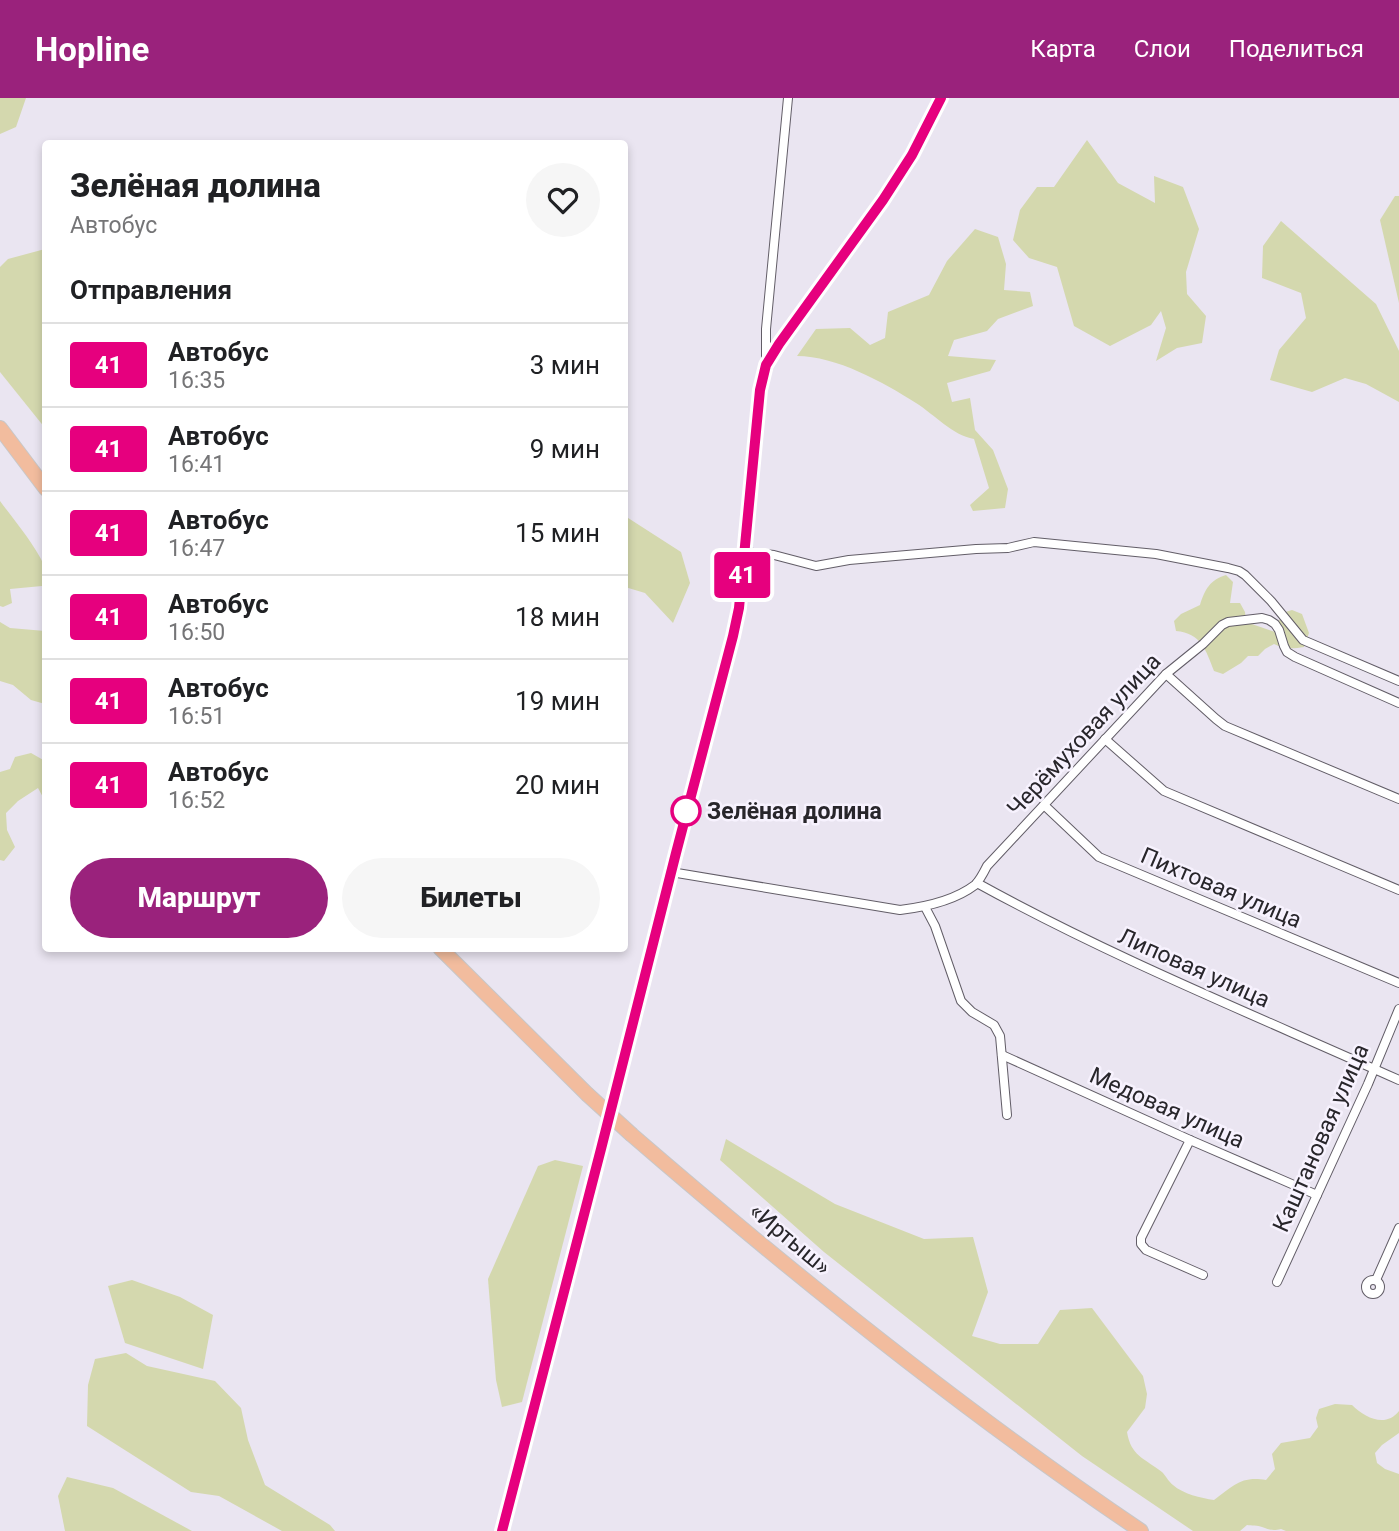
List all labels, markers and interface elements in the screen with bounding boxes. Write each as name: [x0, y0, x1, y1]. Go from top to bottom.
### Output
text: Hopline: [35, 30, 149, 69]
text: Карта: [1030, 35, 1096, 63]
text: Слои: [1134, 35, 1191, 63]
text: Поделиться: [1229, 35, 1364, 63]
button: heart: [526, 163, 600, 237]
text: Зелёная долина: [70, 166, 321, 205]
text: Автобус: [70, 212, 157, 239]
text: Отправления: [70, 275, 232, 305]
text: Автобус: [168, 337, 269, 367]
text: 3 мин: [530, 350, 600, 380]
text: 41: [95, 351, 122, 379]
text: 16:35: [168, 367, 225, 394]
text: Автобус: [168, 421, 269, 451]
text: 9 мин: [530, 434, 600, 464]
text: 41: [95, 435, 122, 463]
text: 16:41: [168, 451, 225, 478]
text: Автобус: [168, 505, 269, 535]
text: 15 мин: [515, 518, 600, 548]
text: 41: [95, 519, 122, 547]
text: 16:47: [168, 535, 225, 562]
line badge: 41: [710, 552, 774, 598]
text: 41: [728, 561, 756, 589]
text: Автобус: [168, 589, 269, 619]
text: 18 мин: [515, 602, 600, 632]
text: 41: [95, 603, 122, 631]
text: 16:50: [168, 619, 225, 646]
street label: Черёмуховая улица: [1002, 648, 1166, 822]
text: Автобус: [168, 673, 269, 703]
text: 19 мин: [515, 686, 600, 716]
text: 41: [95, 687, 122, 715]
text: 16:51: [168, 703, 225, 730]
text: Автобус: [168, 757, 269, 787]
text: 20 мин: [515, 770, 600, 800]
text: 41: [95, 771, 122, 799]
text: 16:52: [168, 787, 225, 814]
marker: Зелёная долина: [671, 796, 701, 826]
place label: Зелёная долина: [707, 798, 882, 825]
street label: Пихтовая улица: [1137, 842, 1305, 934]
button: Маршрут: [70, 858, 328, 938]
button: Билеты: [342, 858, 600, 938]
street label: Липовая улица: [1114, 923, 1274, 1013]
street label: Каштановая улица: [1267, 1040, 1375, 1236]
street label: Медовая улица: [1085, 1062, 1249, 1154]
street label: «Иртыш»: [744, 1197, 836, 1281]

